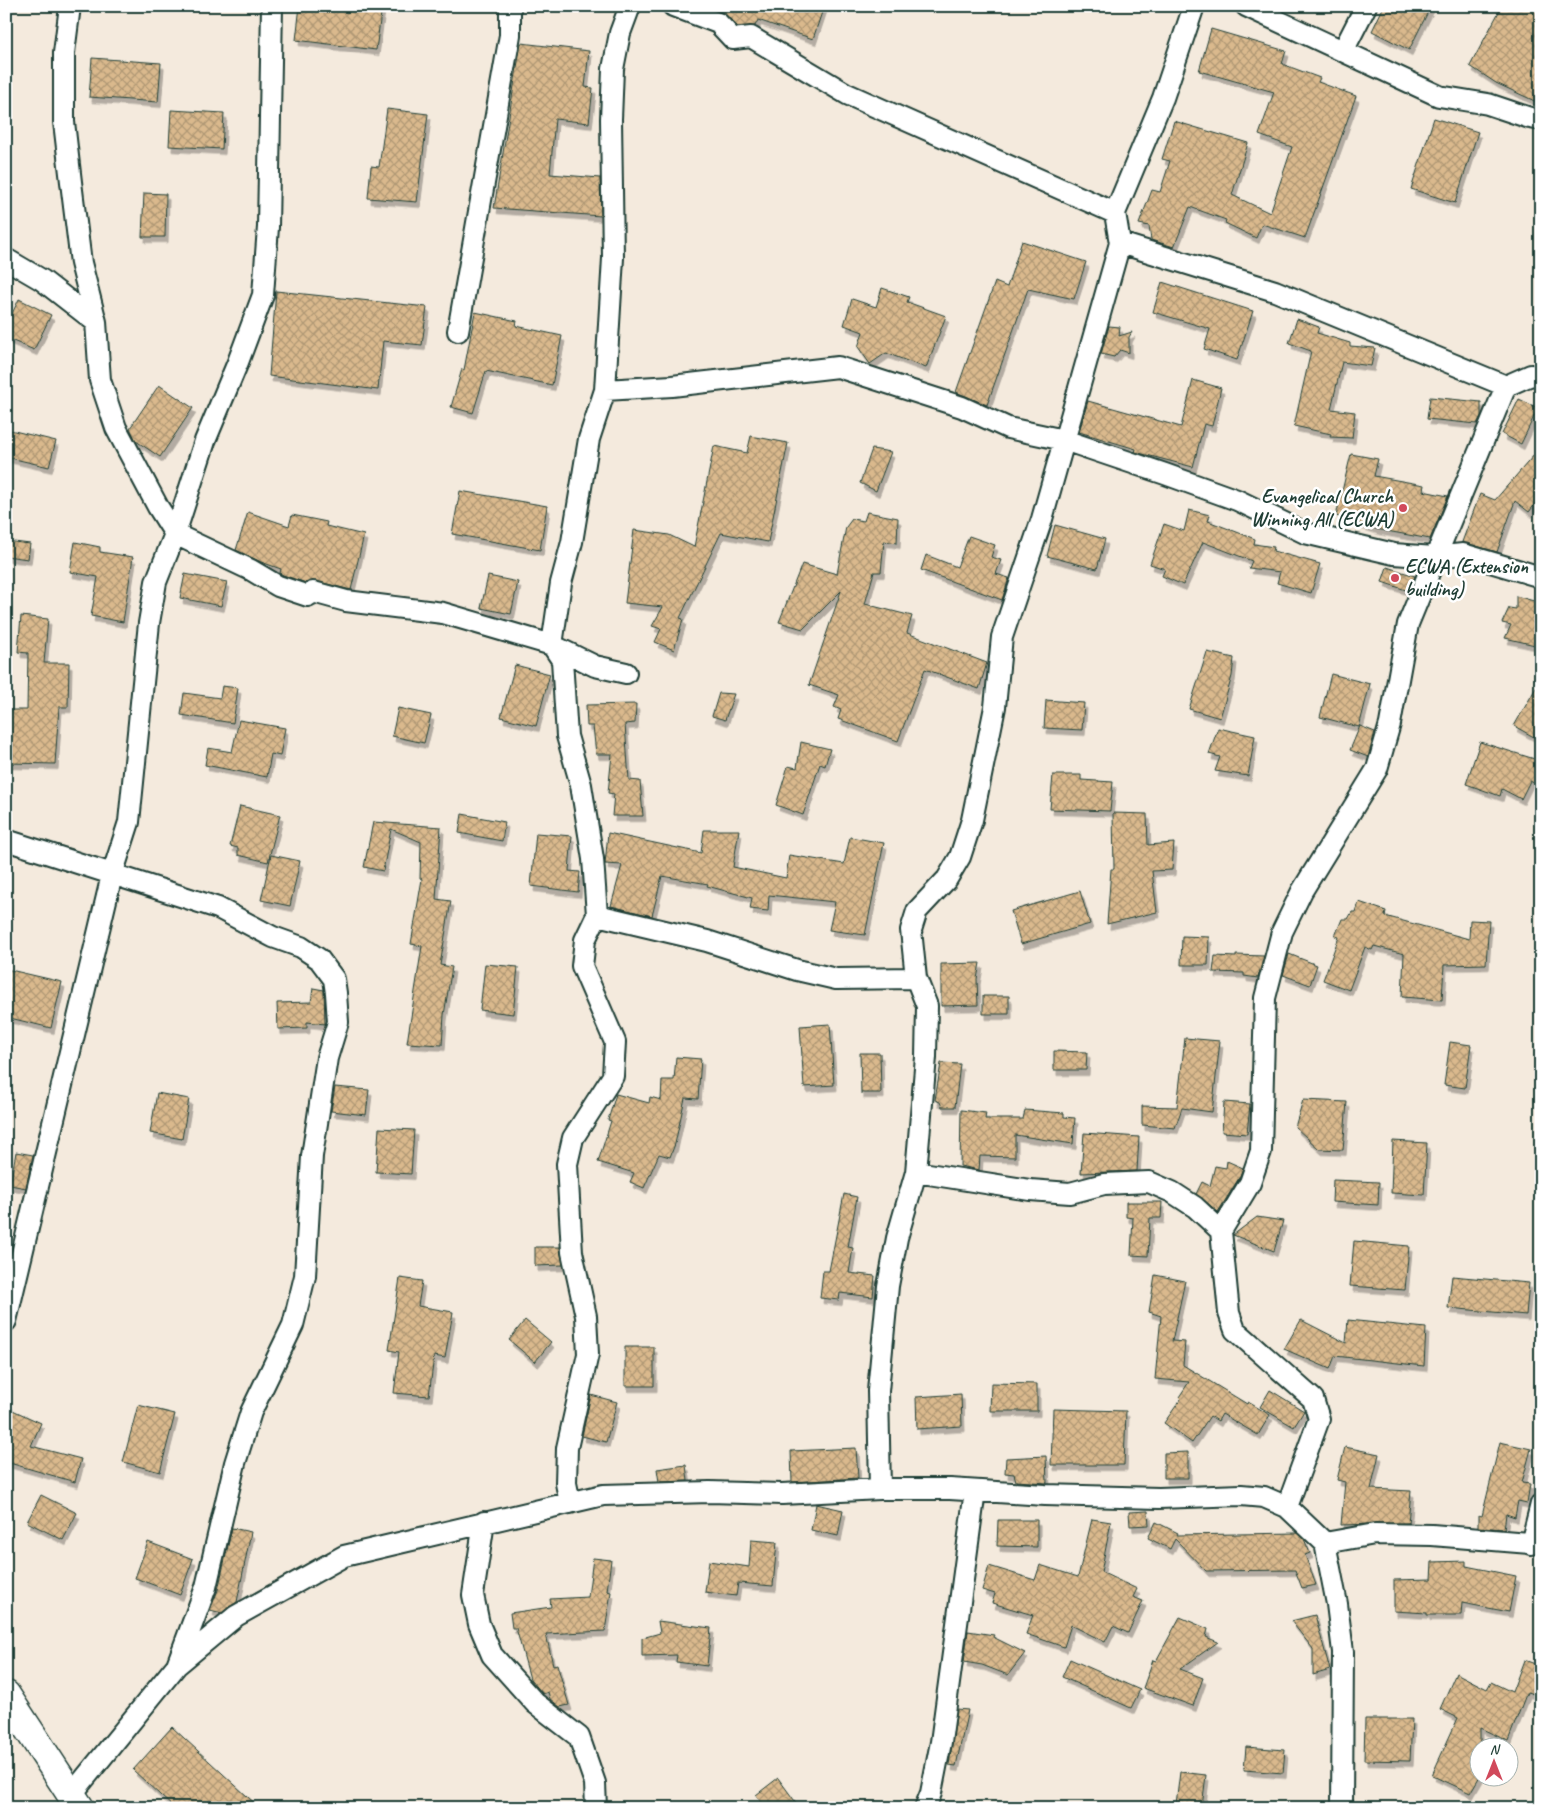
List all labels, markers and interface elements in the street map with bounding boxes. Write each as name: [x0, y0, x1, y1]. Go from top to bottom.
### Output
place label: Evangelical Church Winning All (ECWA): [1251, 484, 1395, 532]
marker: Evangelical Church Winning All (ECWA): [1397, 502, 1409, 514]
place label: ECWA (Extension building): [1405, 554, 1529, 602]
marker: ECWA (Extension building): [1389, 572, 1401, 584]
north arrow: [1470, 1736, 1520, 1786]
text: N: [1490, 1741, 1501, 1758]

